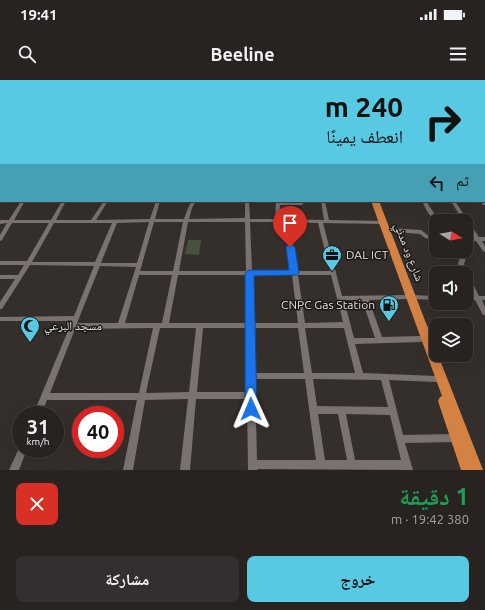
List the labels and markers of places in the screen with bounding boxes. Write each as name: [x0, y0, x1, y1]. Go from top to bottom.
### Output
pin: [273, 206, 307, 247]
office icon: DAL ICT: [321, 244, 343, 272]
place label: DAL ICT: [346, 248, 389, 261]
fuel station icon: CNPC Gas Station: [378, 294, 400, 322]
place label: CNPC Gas Station: [281, 298, 375, 311]
mosque icon: مسجد البرعي: [19, 315, 41, 343]
place label: مسجد البرعي: [44, 319, 102, 336]

